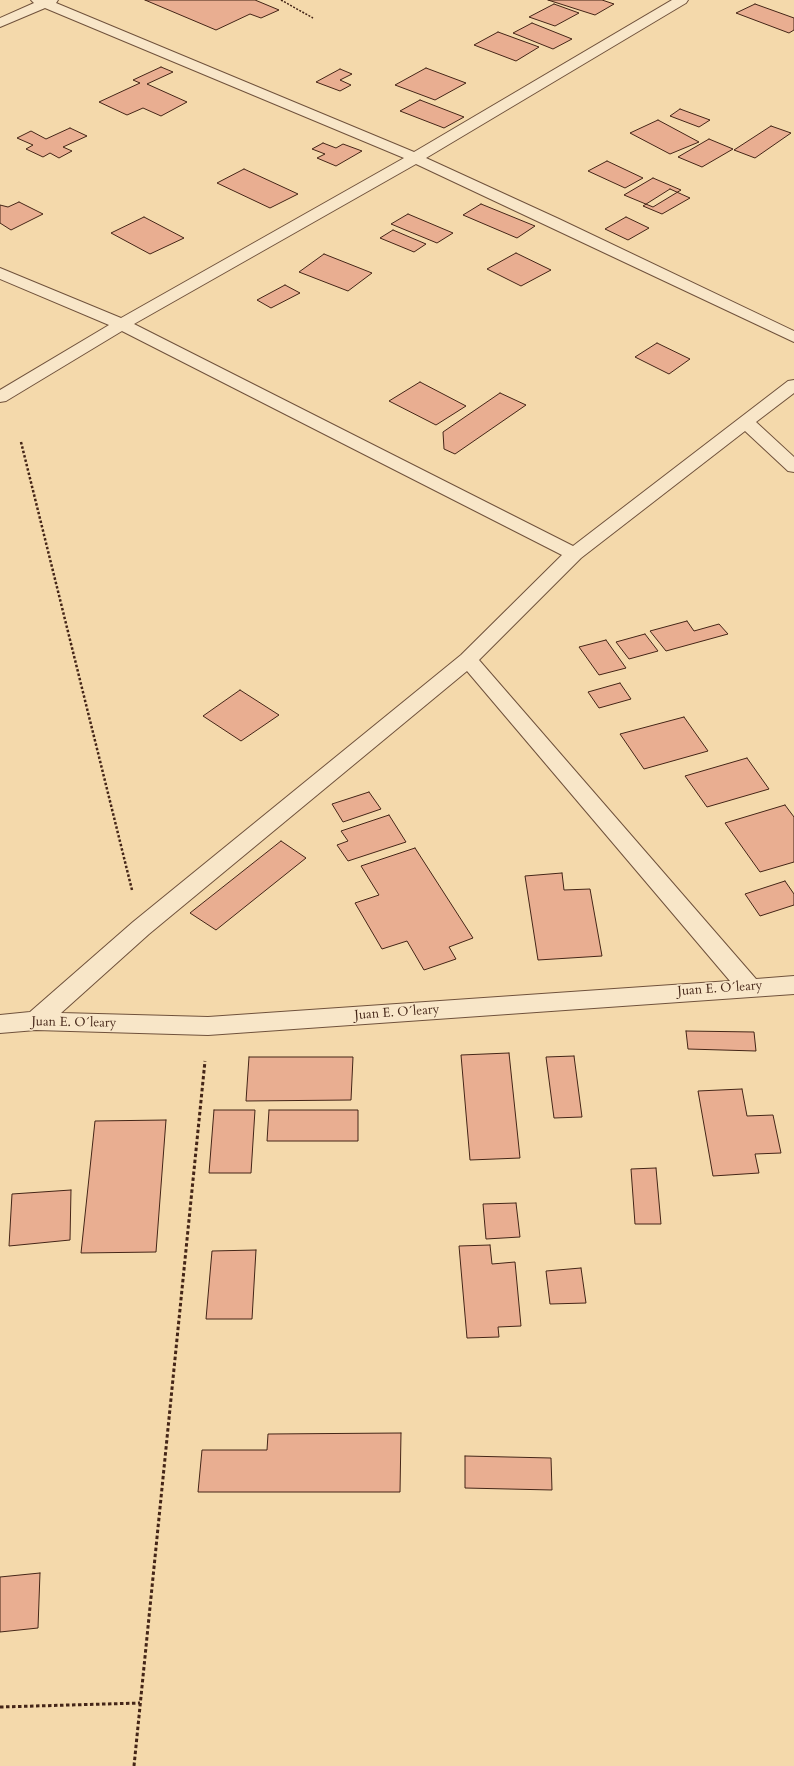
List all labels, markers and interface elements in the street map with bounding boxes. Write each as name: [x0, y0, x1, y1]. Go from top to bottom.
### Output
street label: Juan E. O´leary: [677, 978, 763, 1000]
street label: Juan E. O´leary: [354, 1002, 440, 1024]
street label: Juan E. O´leary: [31, 1014, 117, 1032]

